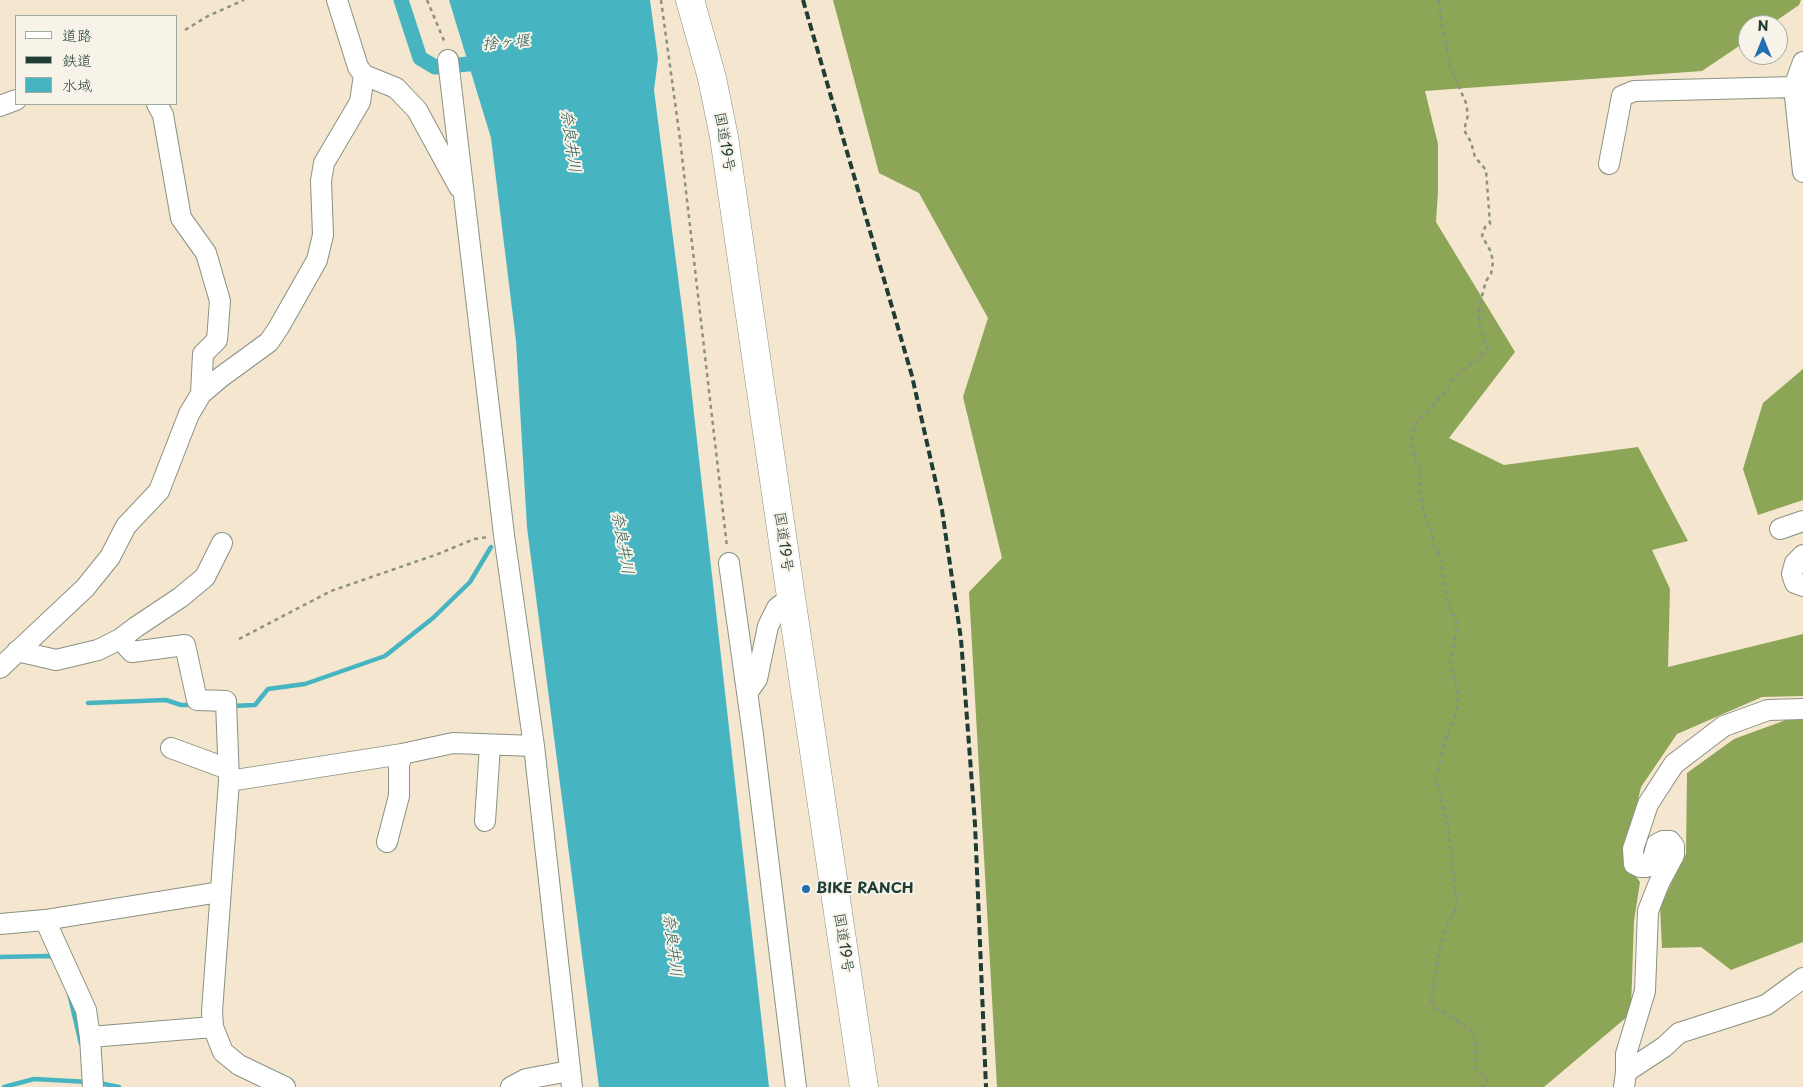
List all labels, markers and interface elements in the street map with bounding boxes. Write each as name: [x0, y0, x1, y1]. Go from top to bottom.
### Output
legend: [15, 15, 178, 105]
north arrow: [1738, 15, 1788, 65]
text: N: [1757, 15, 1769, 36]
text: 道路: [62, 23, 92, 46]
water label: 捨ヶ堰: [481, 31, 531, 55]
text: 鉄道: [62, 48, 92, 71]
text: 水域: [62, 73, 92, 96]
water label: 奈良井川: [556, 108, 584, 174]
street label: 国道19号: [710, 111, 738, 173]
water label: 奈良井川: [607, 510, 637, 576]
street label: 国道19号: [770, 511, 796, 573]
place label: BIKE RANCH: [816, 880, 914, 898]
marker: BIKE RANCH: [800, 883, 812, 895]
water label: 奈良井川: [659, 912, 685, 978]
street label: 国道19号: [829, 912, 857, 974]

